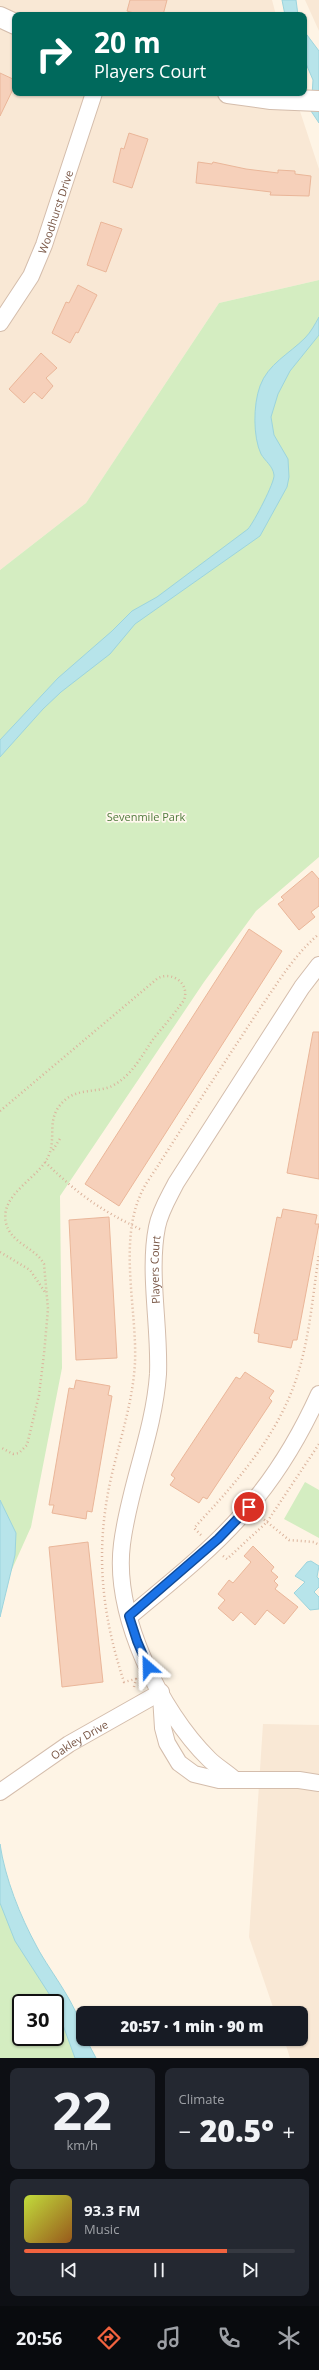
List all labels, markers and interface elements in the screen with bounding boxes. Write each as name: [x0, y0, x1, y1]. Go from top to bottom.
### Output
text: 20 m: [94, 23, 161, 61]
icon: right: [28, 28, 80, 80]
text: Players Court: [94, 59, 206, 83]
street label: Woodhurst Drive: [34, 168, 76, 256]
park label: Sevenmile Park: [107, 809, 185, 824]
street label: Players Court: [146, 1234, 163, 1304]
pin: [232, 1490, 266, 1524]
icon: arrive: [238, 1496, 260, 1518]
position arrow: [127, 1646, 169, 1688]
street label: Oakley Drive: [47, 1716, 110, 1762]
speed limit sign: 30: [12, 1994, 64, 2046]
text: 20:57 · 1 min · 90 m: [121, 2016, 263, 2036]
text: 22: [53, 2074, 112, 2145]
text: Climate: [179, 2090, 224, 2108]
text: 20.5°: [200, 2110, 274, 2151]
text: −: [179, 2116, 191, 2146]
text: +: [282, 2116, 295, 2146]
text: km/h: [66, 2136, 98, 2154]
text: 93.3 FM: [84, 2200, 140, 2220]
text: Music: [84, 2220, 119, 2238]
icon: previous: [58, 2259, 80, 2281]
icon: pause: [148, 2259, 170, 2281]
icon: next: [239, 2259, 261, 2281]
icon: directions: [95, 2324, 123, 2352]
icon: music: [155, 2324, 183, 2352]
icon: phone: [215, 2324, 243, 2352]
icon: climate: [275, 2324, 303, 2352]
text: 20:56: [16, 2326, 62, 2350]

